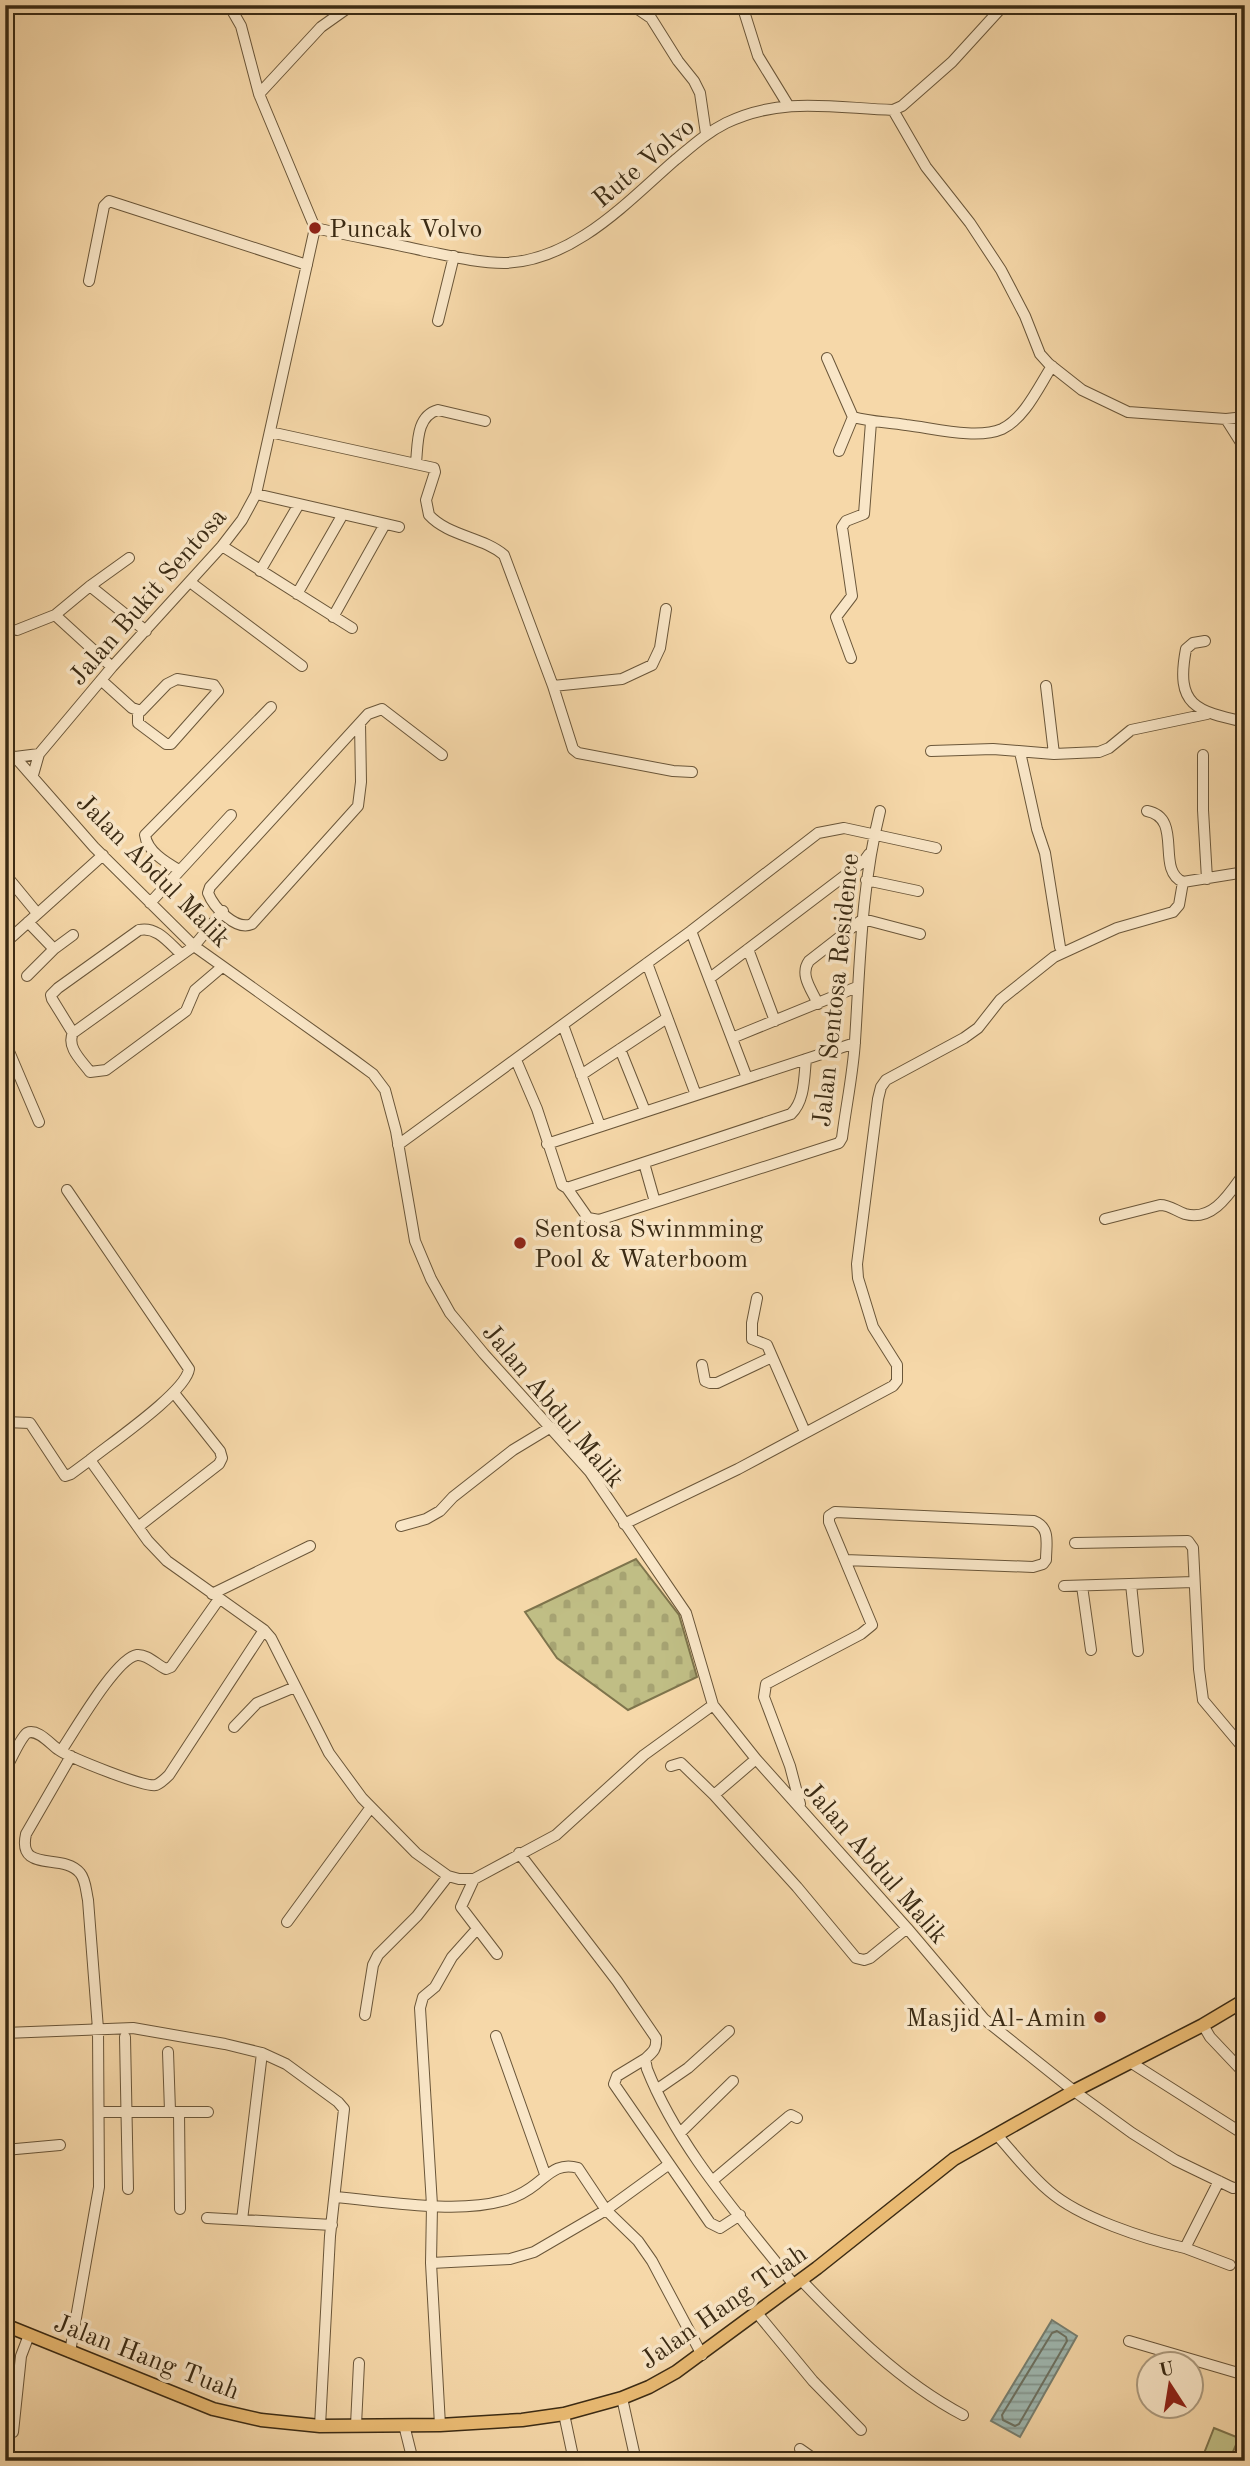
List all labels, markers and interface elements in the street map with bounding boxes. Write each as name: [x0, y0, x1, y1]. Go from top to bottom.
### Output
street label: Rute Volvo: [589, 114, 700, 213]
place label: Puncak Volvo: [329, 217, 483, 243]
marker: Puncak Volvo: [307, 220, 323, 236]
street label: Jalan Bukit Sentosa: [65, 504, 232, 691]
street label: Jalan Abdul Malik: [71, 790, 234, 953]
street label: Jalan Sentosa Residence: [810, 852, 864, 1128]
place label: Sentosa Swinmming Pool & Waterboom: [534, 1217, 763, 1273]
marker: Sentosa Swinmming Pool & Waterboom: [512, 1235, 528, 1251]
street label: Jalan Abdul Malik: [477, 1319, 628, 1493]
street label: Jalan Abdul Malik: [797, 1777, 952, 1949]
place label: Masjid Al-Amin: [906, 2006, 1086, 2032]
marker: Masjid Al-Amin: [1092, 2009, 1108, 2025]
street label: Jalan Hang Tuah: [636, 2241, 812, 2375]
street label: Jalan Hang Tuah: [50, 2311, 243, 2405]
north arrow: [1134, 2350, 1204, 2420]
text: U: [1158, 2360, 1176, 2382]

